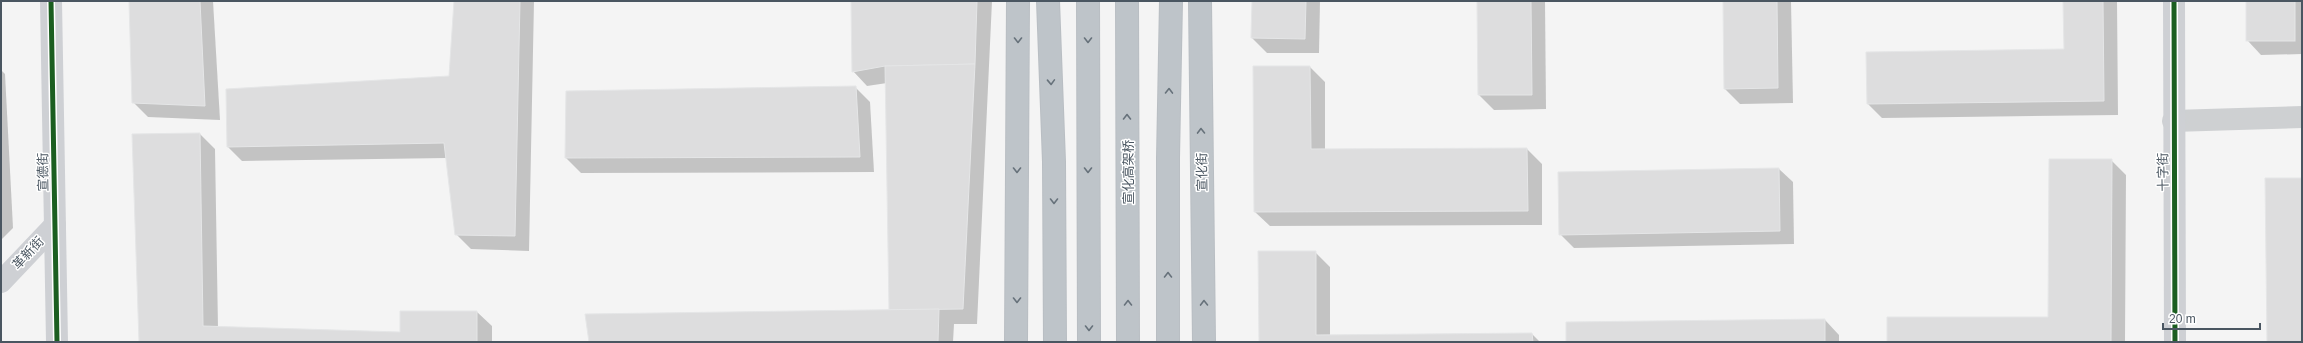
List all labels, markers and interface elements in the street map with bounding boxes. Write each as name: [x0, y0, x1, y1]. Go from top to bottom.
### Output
one-way arrow: [1014, 37, 1022, 43]
one-way arrow: [1084, 37, 1092, 43]
one-way arrow: [1047, 79, 1055, 85]
one-way arrow: [1165, 88, 1173, 94]
one-way arrow: [1123, 114, 1131, 120]
one-way arrow: [1197, 128, 1205, 134]
street label: 宣化高架桥: [1121, 139, 1136, 205]
street label: 宣德街: [35, 152, 51, 192]
street label: 宣化街: [1194, 152, 1210, 192]
street label: 十字街: [2155, 152, 2171, 192]
one-way arrow: [1013, 167, 1021, 173]
one-way arrow: [1084, 167, 1092, 173]
one-way arrow: [1050, 198, 1058, 204]
street label: 革新街: [9, 234, 47, 272]
one-way arrow: [1164, 272, 1172, 278]
one-way arrow: [1012, 297, 1021, 303]
one-way arrow: [1124, 300, 1132, 306]
one-way arrow: [1200, 300, 1208, 306]
scale bar: [2163, 305, 2260, 331]
text: 20 m: [2169, 312, 2196, 326]
one-way arrow: [1085, 325, 1093, 331]

